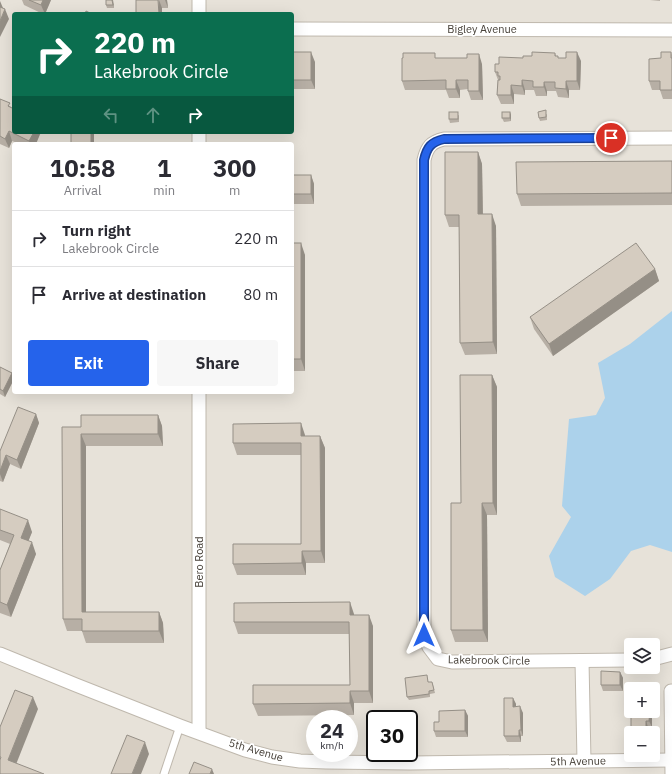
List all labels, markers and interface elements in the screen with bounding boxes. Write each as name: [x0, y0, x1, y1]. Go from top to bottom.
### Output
street label: Bigley Avenue: [447, 22, 517, 36]
text: 220 m: [94, 24, 176, 61]
icon: right: [28, 28, 80, 80]
text: Lakebrook Circle: [94, 60, 229, 83]
icon: left: [100, 104, 122, 126]
icon: ahead: [142, 104, 164, 126]
icon: right: [184, 104, 206, 126]
pin: [594, 121, 628, 155]
icon: arrive: [600, 127, 622, 149]
text: 10:58: [50, 152, 115, 184]
text: 1: [157, 152, 171, 184]
text: 300: [213, 152, 256, 184]
text: Arrival: [64, 182, 102, 199]
text: min: [153, 182, 175, 199]
text: m: [229, 182, 240, 199]
text: Turn right: [62, 221, 131, 240]
icon: right: [28, 228, 50, 250]
text: 220 m: [234, 229, 278, 248]
text: Lakebrook Circle: [62, 240, 159, 257]
icon: arrive: [28, 284, 50, 306]
text: Arrive at destination: [62, 285, 206, 304]
text: 80 m: [243, 285, 278, 304]
button: Exit: [28, 340, 149, 386]
button: Share: [157, 340, 278, 386]
street label: Bero Road: [192, 536, 206, 588]
position arrow: [403, 614, 445, 656]
map controls: [624, 638, 660, 762]
button: layers: [624, 638, 660, 674]
street label: Lakebrook Circle: [448, 652, 530, 668]
button: +: [624, 682, 660, 718]
speed limit sign: 30: [366, 710, 418, 762]
text: 24: [320, 717, 344, 744]
button: −: [624, 726, 660, 762]
street label: 5th Avenue: [227, 736, 285, 764]
text: km/h: [320, 739, 344, 752]
street label: 5th Avenue: [550, 754, 606, 768]

